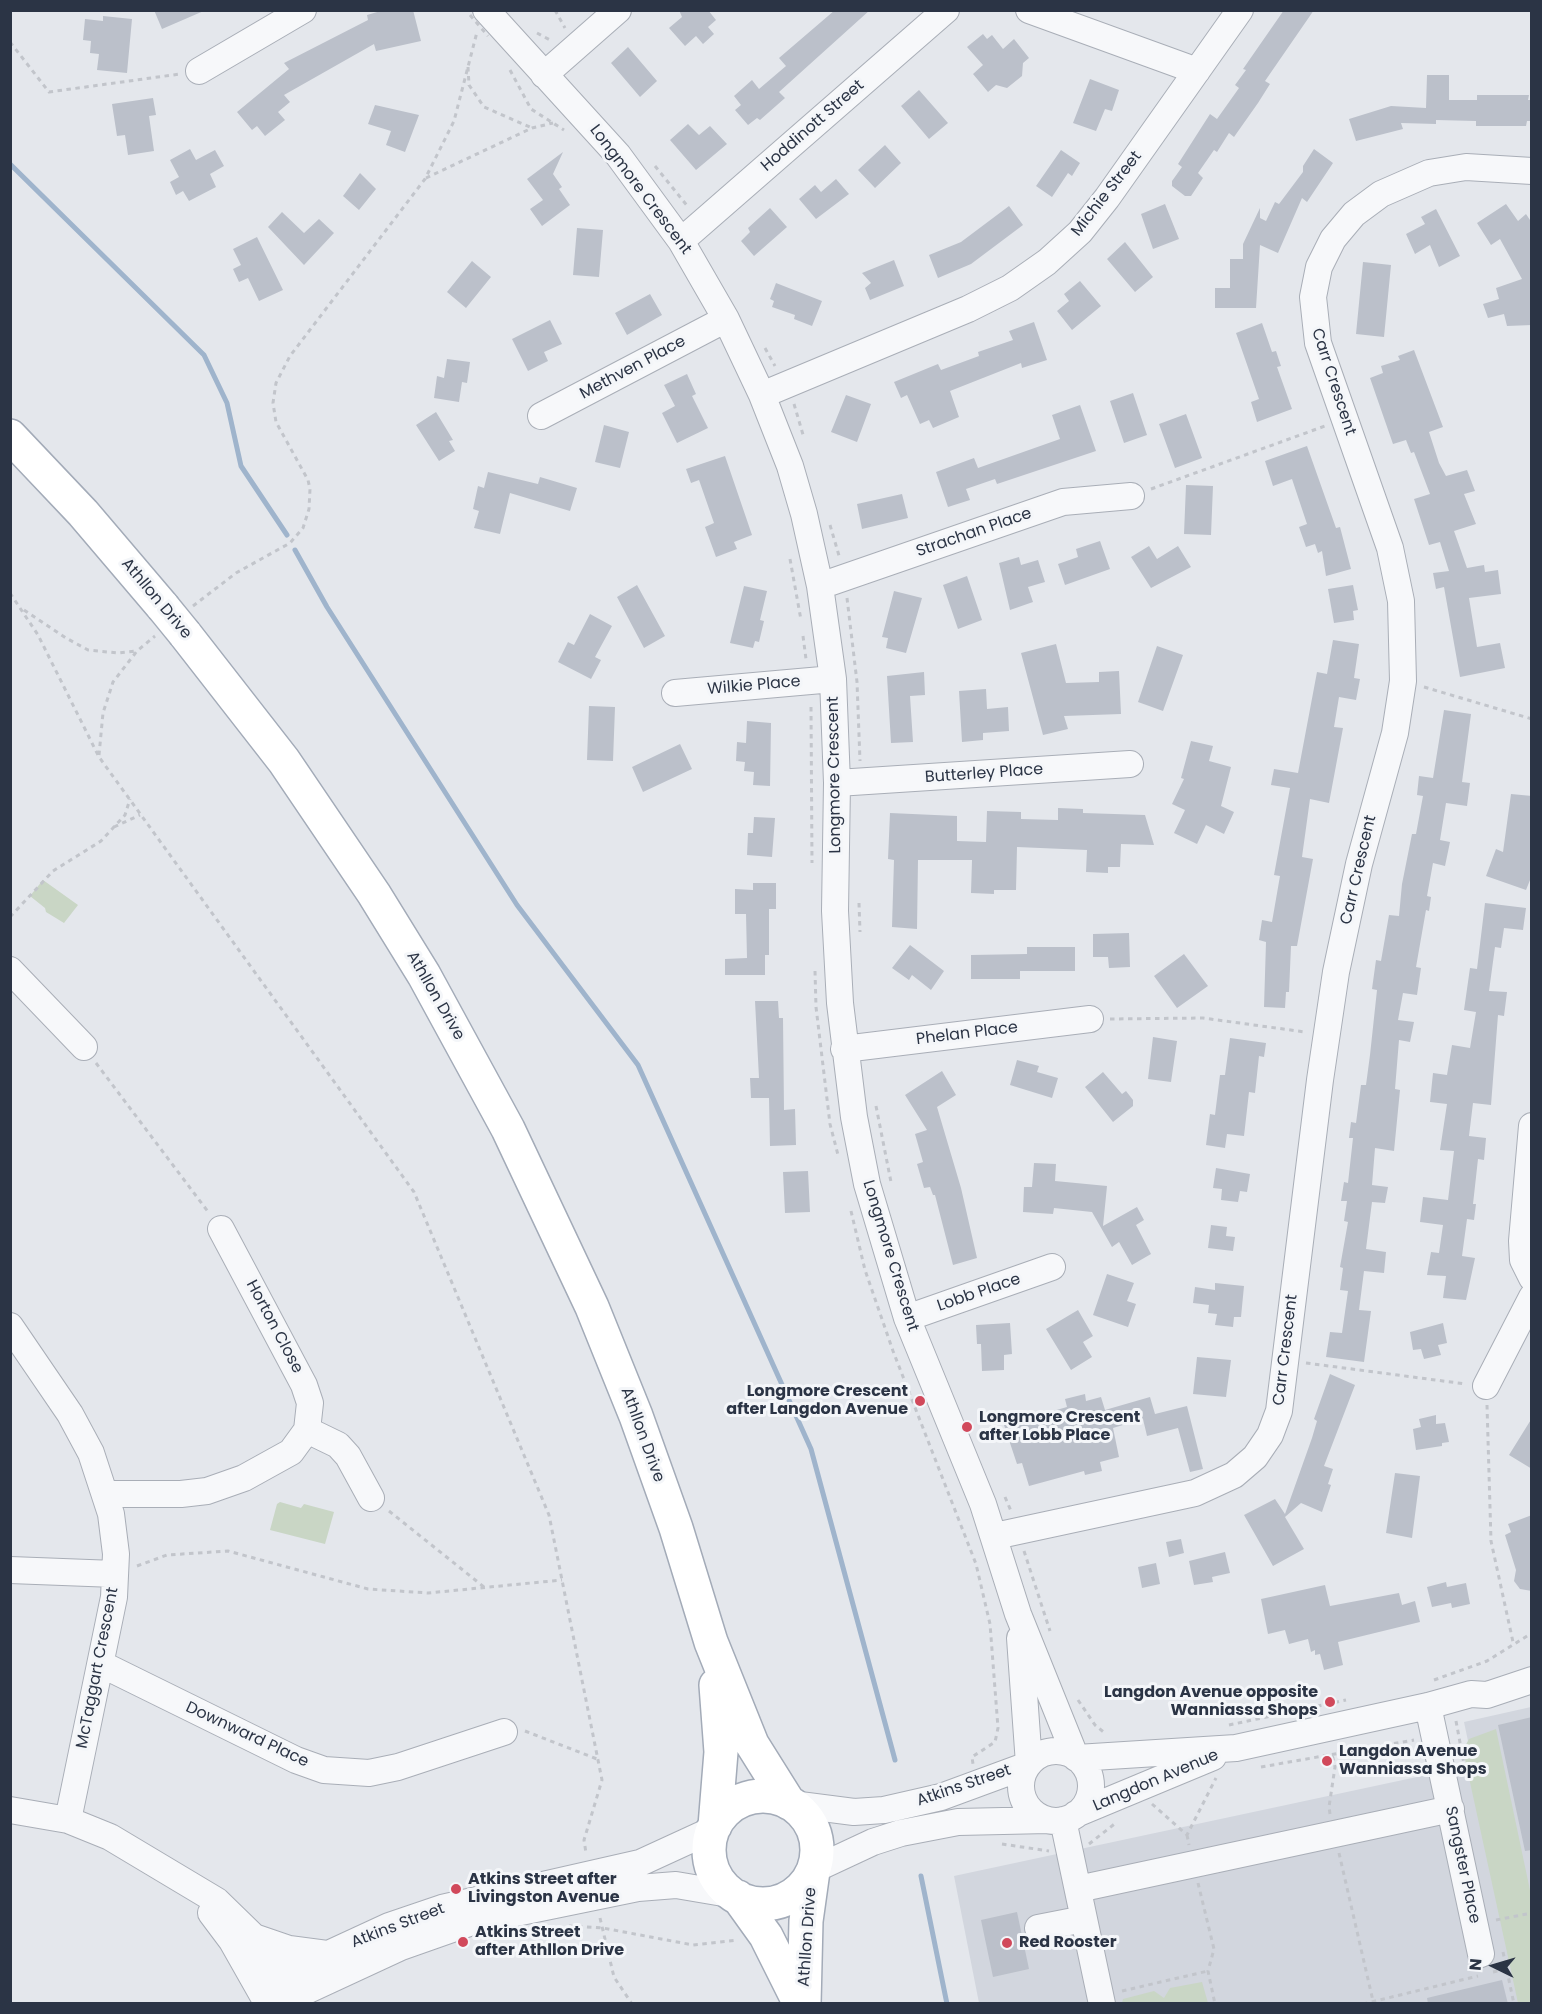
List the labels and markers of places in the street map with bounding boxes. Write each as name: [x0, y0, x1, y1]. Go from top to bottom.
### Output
place label: Longmore Crescent after Langdon Avenue: [726, 1382, 908, 1420]
marker: Longmore Crescent after Langdon Avenue: [913, 1394, 927, 1408]
place label: Longmore Crescent after Lobb Place: [979, 1408, 1140, 1446]
marker: Longmore Crescent after Lobb Place: [960, 1420, 974, 1434]
place label: Langdon Avenue opposite Wanniassa Shops: [1104, 1683, 1318, 1721]
marker: Langdon Avenue opposite Wanniassa Shops: [1323, 1695, 1337, 1709]
place label: Langdon Avenue Wanniassa Shops: [1339, 1742, 1487, 1780]
marker: Langdon Avenue Wanniassa Shops: [1320, 1754, 1334, 1768]
place label: Atkins Street after Livingston Avenue: [468, 1870, 620, 1908]
marker: Atkins Street after Livingston Avenue: [449, 1882, 463, 1896]
place label: Atkins Street after Athllon Drive: [475, 1923, 624, 1961]
place label: Red Rooster: [1019, 1933, 1116, 1953]
marker: Atkins Street after Athllon Drive: [456, 1935, 470, 1949]
marker: Red Rooster: [1000, 1936, 1014, 1950]

